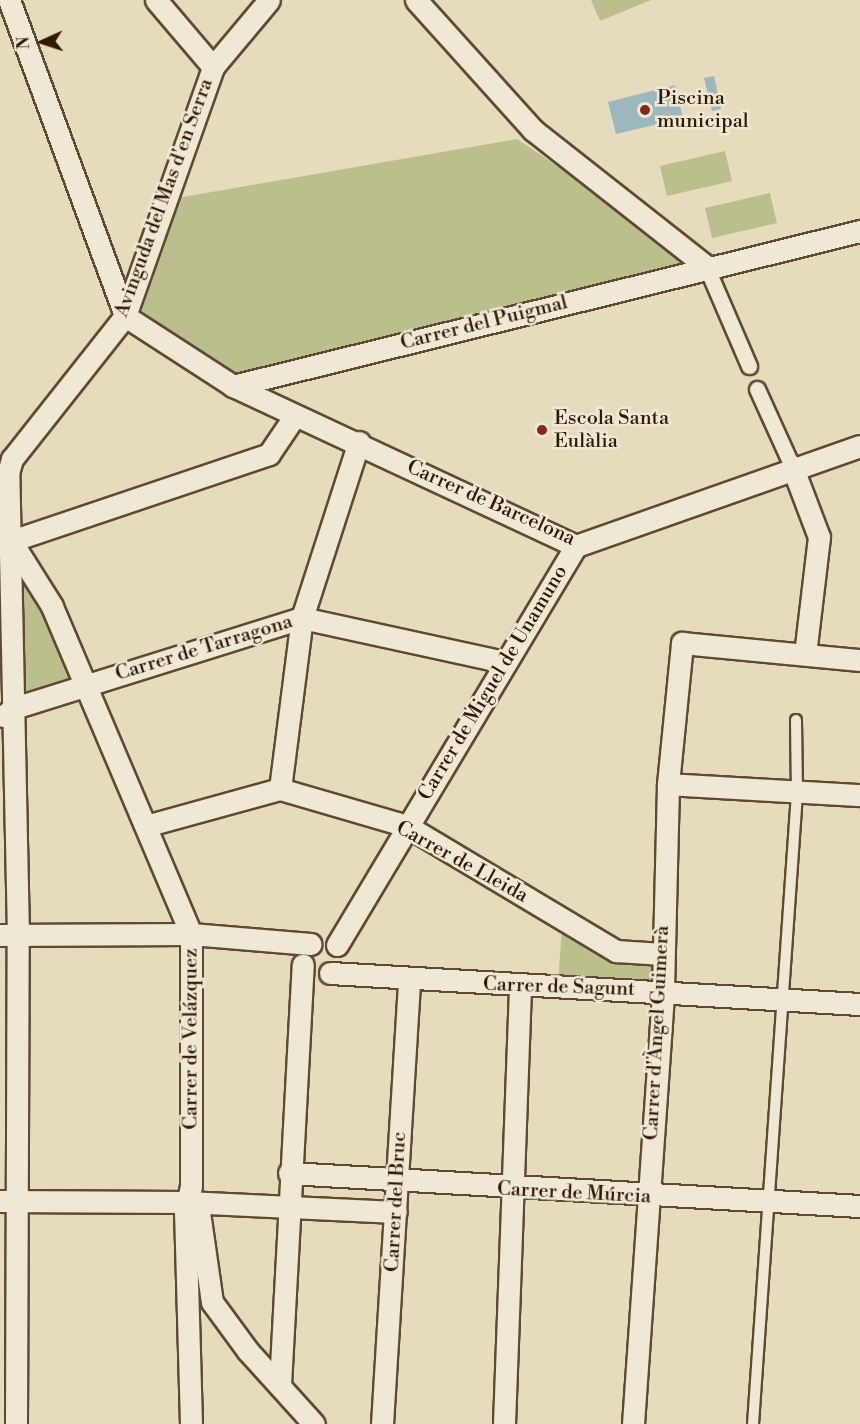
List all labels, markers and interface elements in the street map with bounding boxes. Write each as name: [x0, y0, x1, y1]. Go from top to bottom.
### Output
north arrow: [12, 12, 72, 72]
text: N: [14, 36, 34, 50]
street label: Avinguda del Mas d'en Serra: [110, 75, 218, 321]
place label: Piscina municipal: [657, 86, 749, 133]
marker: Piscina municipal: [638, 103, 652, 117]
street label: Carrer del Puigmal: [398, 291, 570, 355]
place label: Escola Santa Eulàlia: [554, 406, 669, 453]
marker: Escola Santa Eulàlia: [535, 423, 549, 437]
street label: Carrer de Barcelona: [403, 455, 579, 551]
street label: Carrer de Miguel de Unamuno: [413, 561, 573, 805]
street label: Carrer de Tarragona: [112, 610, 296, 686]
street label: Carrer de Lleida: [392, 816, 532, 908]
street label: Carrer d'Àngel Guimerà: [639, 925, 675, 1141]
street label: Carrer de Velázquez: [179, 948, 203, 1130]
street label: Carrer de Sagunt: [483, 972, 635, 1002]
street label: Carrer del Bruc: [380, 1131, 412, 1273]
street label: Carrer de Múrcia: [496, 1177, 652, 1209]

